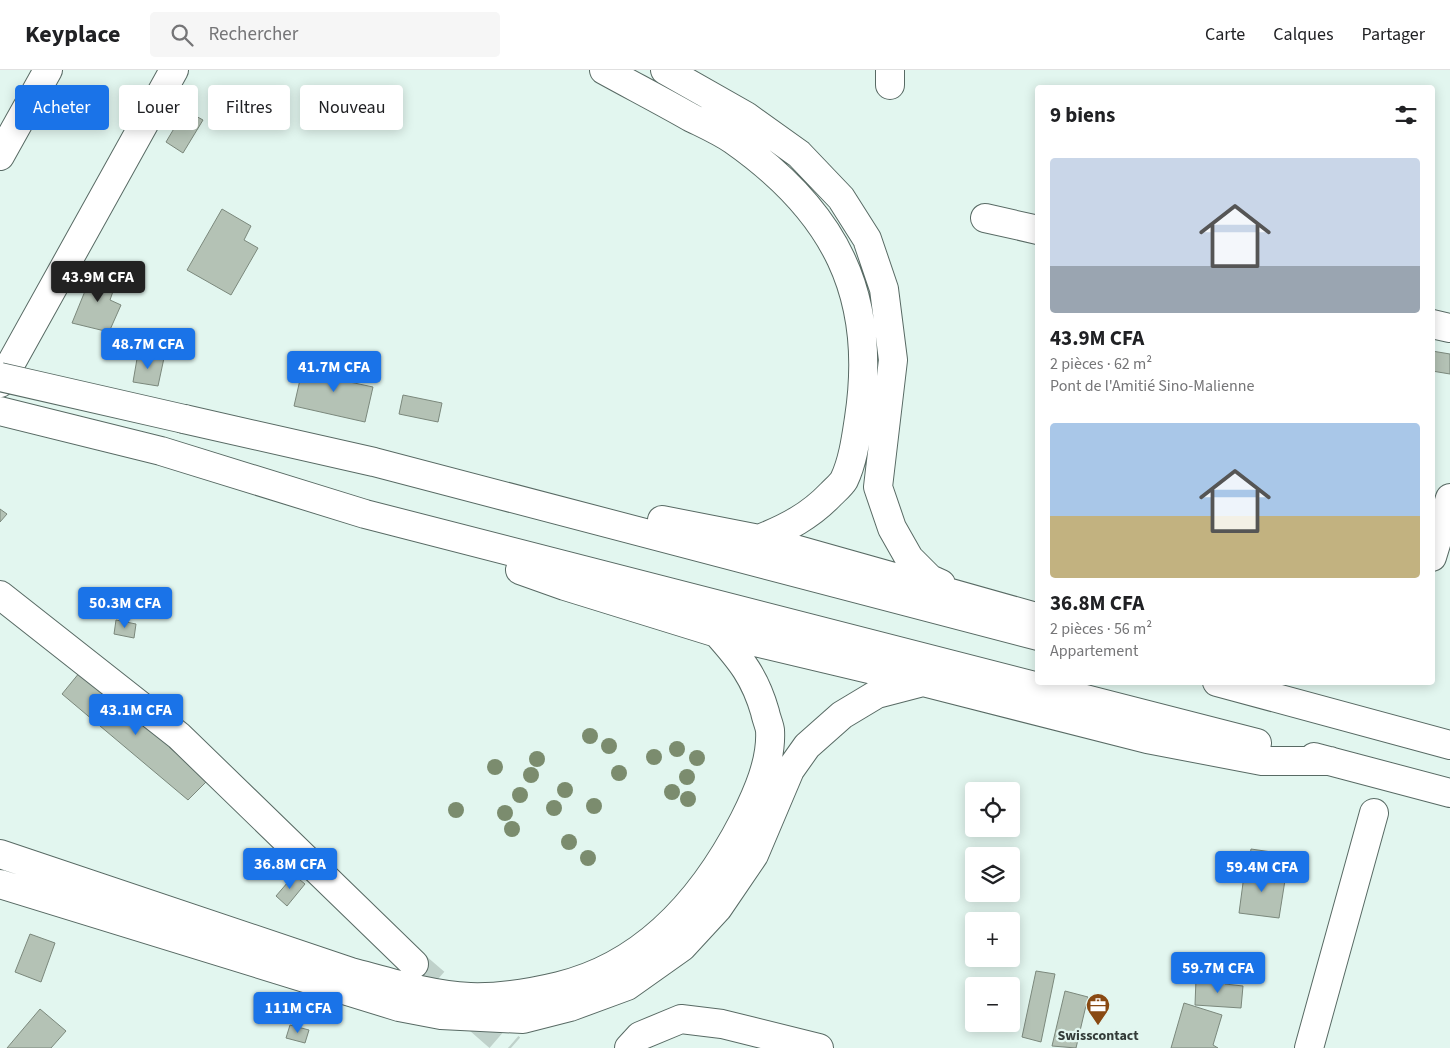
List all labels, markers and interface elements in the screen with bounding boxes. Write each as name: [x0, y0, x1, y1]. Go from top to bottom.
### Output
search box: [150, 12, 500, 57]
text: Keyplace: [25, 17, 120, 52]
icon: search: [168, 21, 196, 49]
text: Rechercher: [208, 21, 298, 48]
text: Carte: [1205, 22, 1245, 47]
text: Calques: [1273, 22, 1333, 47]
text: Partager: [1361, 22, 1425, 47]
chip: Acheter: [15, 85, 109, 130]
chip: Louer: [119, 85, 198, 130]
chip: Filtres: [208, 85, 290, 130]
chip: Nouveau: [300, 85, 403, 130]
text: 9 biens: [1050, 100, 1115, 130]
icon: filters: [1392, 101, 1420, 129]
icon: home: [1190, 191, 1280, 281]
pin: 43.9M CFA: [41, 260, 155, 303]
text: 43.9M CFA: [62, 266, 134, 288]
text: 43.9M CFA: [1050, 323, 1144, 353]
pin: 48.7M CFA: [91, 328, 205, 370]
text: 48.7M CFA: [112, 333, 184, 355]
pin: 41.7M CFA: [277, 350, 391, 393]
text: 2 pièces · 62 m²: [1050, 353, 1152, 375]
text: 41.7M CFA: [298, 356, 370, 378]
text: Pont de l'Amitié Sino-Malienne: [1050, 375, 1254, 397]
icon: home: [1190, 456, 1280, 546]
pin: 50.3M CFA: [68, 586, 182, 629]
text: 36.8M CFA: [1050, 588, 1144, 618]
text: 50.3M CFA: [89, 592, 161, 614]
text: 2 pièces · 56 m²: [1050, 618, 1152, 640]
text: Appartement: [1050, 640, 1138, 662]
pin: 43.1M CFA: [79, 694, 193, 736]
text: 43.1M CFA: [100, 699, 172, 721]
map controls: [965, 782, 1020, 1032]
button: locate: [965, 782, 1020, 837]
button: layers: [965, 847, 1020, 902]
pin: 36.8M CFA: [233, 848, 347, 890]
pin: 59.4M CFA: [1205, 850, 1319, 893]
text: 36.8M CFA: [254, 853, 326, 875]
text: 59.4M CFA: [1226, 856, 1298, 878]
button: +: [965, 912, 1020, 967]
pin: 59.7M CFA: [1161, 952, 1275, 994]
text: 59.7M CFA: [1182, 957, 1254, 979]
button: −: [965, 977, 1020, 1032]
pin: 111M CFA: [246, 992, 350, 1034]
office icon: Swisscontact: [1085, 992, 1111, 1026]
text: 111M CFA: [265, 997, 331, 1019]
place label: Swisscontact: [1057, 1026, 1139, 1046]

